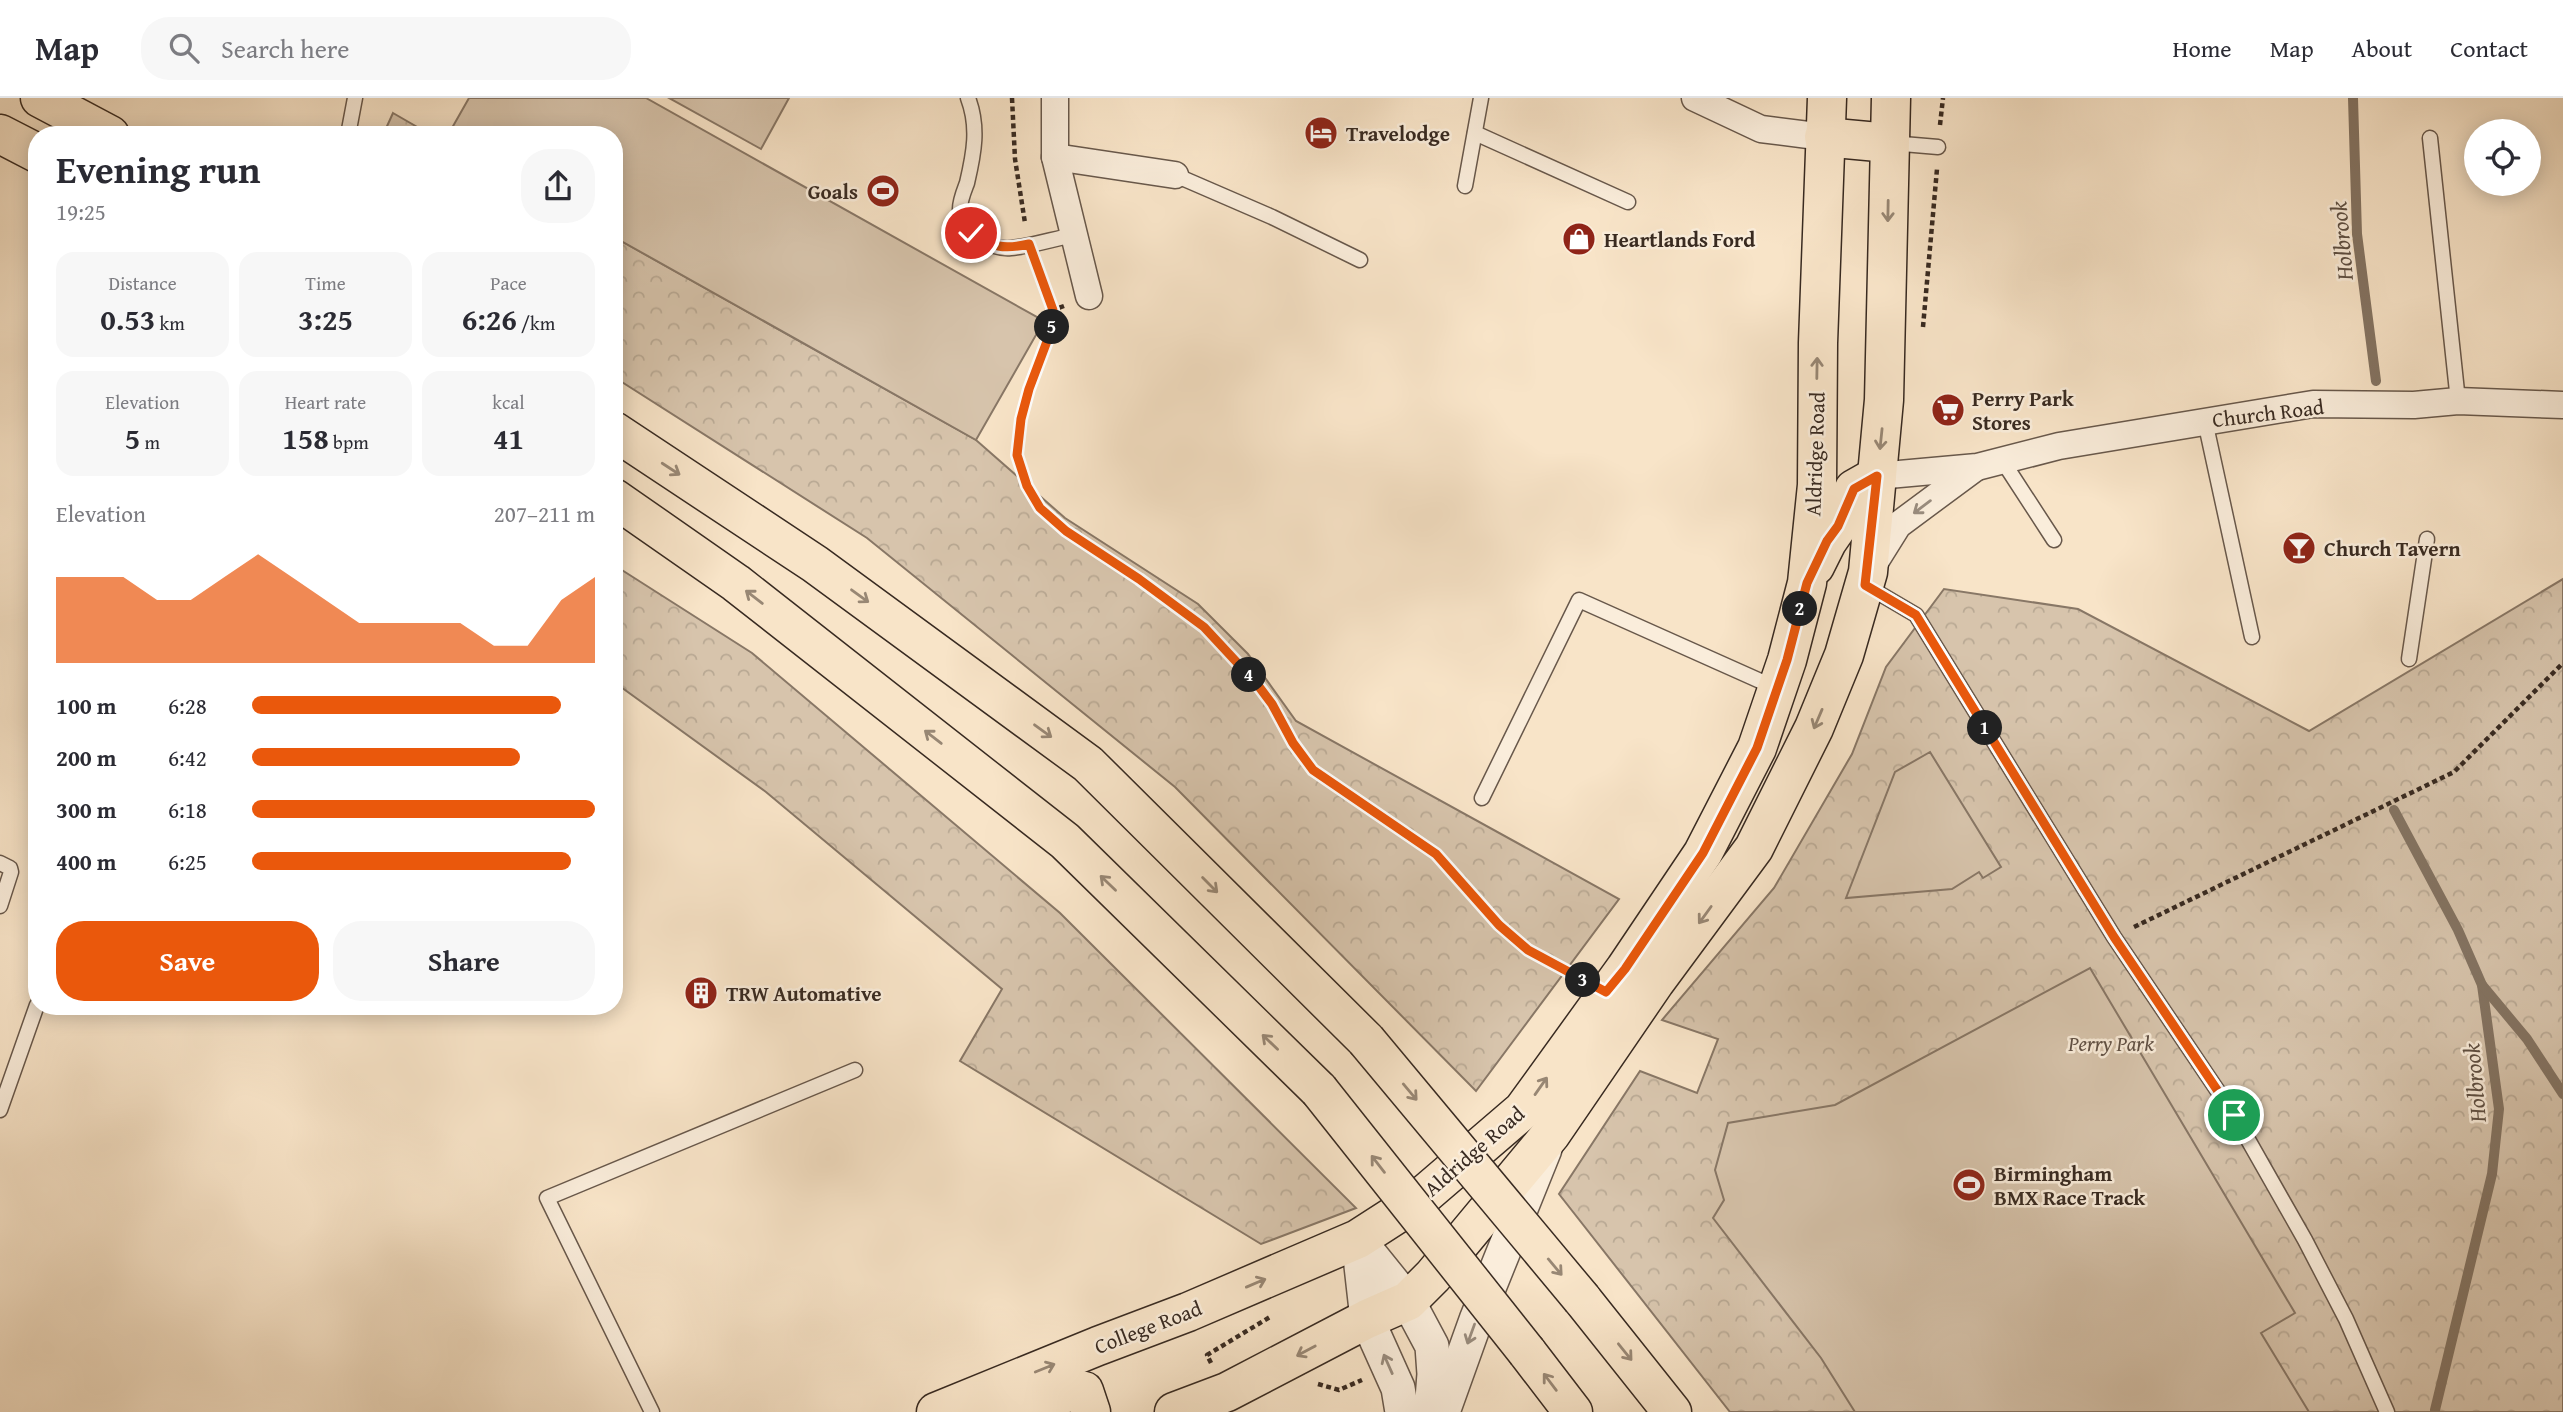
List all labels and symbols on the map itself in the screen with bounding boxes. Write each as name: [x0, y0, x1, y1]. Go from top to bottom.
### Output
hotel icon: Travelodge: [1302, 114, 1340, 152]
place label: Travelodge: [1346, 118, 1450, 149]
sports icon: Goals: [864, 172, 902, 210]
place label: Goals: [808, 176, 858, 207]
one-way arrow: [1881, 200, 1895, 223]
water label: Holbrook: [2321, 200, 2361, 283]
pin: [941, 203, 1001, 263]
shop icon: Heartlands Ford: [1560, 220, 1598, 258]
place label: Heartlands Ford: [1604, 224, 1755, 255]
pin: 5: [1034, 310, 1070, 344]
one-way arrow: [1810, 357, 1824, 380]
place label: Perry Park Stores: [1972, 383, 2075, 438]
street label: Aldridge Road: [1797, 390, 1833, 517]
supermarket icon: Perry Park Stores: [1929, 391, 1967, 429]
street label: Church Road: [2210, 391, 2326, 435]
one-way arrow: [1874, 427, 1887, 449]
one-way arrow: [661, 462, 680, 476]
one-way arrow: [1913, 500, 1932, 515]
bar icon: Church Tavern: [2280, 529, 2318, 567]
place label: Church Tavern: [2324, 533, 2461, 564]
one-way arrow: [745, 589, 764, 604]
one-way arrow: [850, 589, 869, 604]
pin: 2: [1783, 592, 1818, 626]
pin: 4: [1232, 658, 1266, 692]
one-way arrow: [1811, 707, 1824, 729]
pin: 1: [1968, 710, 2002, 746]
one-way arrow: [1033, 724, 1052, 738]
one-way arrow: [925, 730, 943, 745]
one-way arrow: [1099, 874, 1116, 891]
one-way arrow: [1201, 876, 1218, 893]
one-way arrow: [1697, 905, 1712, 924]
pin: 3: [1566, 962, 1600, 998]
building icon: TRW Automative: [682, 974, 720, 1012]
place label: TRW Automative: [726, 978, 882, 1009]
park label: Perry Park: [2067, 1028, 2154, 1059]
one-way arrow: [1262, 1034, 1279, 1051]
water label: Holbrook: [2454, 1042, 2494, 1125]
one-way arrow: [1534, 1077, 1548, 1096]
one-way arrow: [1402, 1083, 1418, 1101]
pin: [2204, 1085, 2264, 1145]
street label: Aldridge Road: [1417, 1098, 1532, 1204]
one-way arrow: [1370, 1155, 1385, 1174]
place label: Birmingham BMX Race Track: [1994, 1158, 2146, 1213]
sports icon: Birmingham BMX Race Track: [1950, 1166, 1988, 1204]
one-way arrow: [1547, 1257, 1563, 1275]
one-way arrow: [1245, 1276, 1266, 1289]
street label: College Road: [1090, 1292, 1207, 1362]
one-way arrow: [1464, 1323, 1477, 1345]
one-way arrow: [1617, 1343, 1632, 1361]
one-way arrow: [1296, 1345, 1317, 1358]
one-way arrow: [1381, 1354, 1394, 1375]
one-way arrow: [1033, 1360, 1055, 1373]
one-way arrow: [1542, 1373, 1557, 1392]

